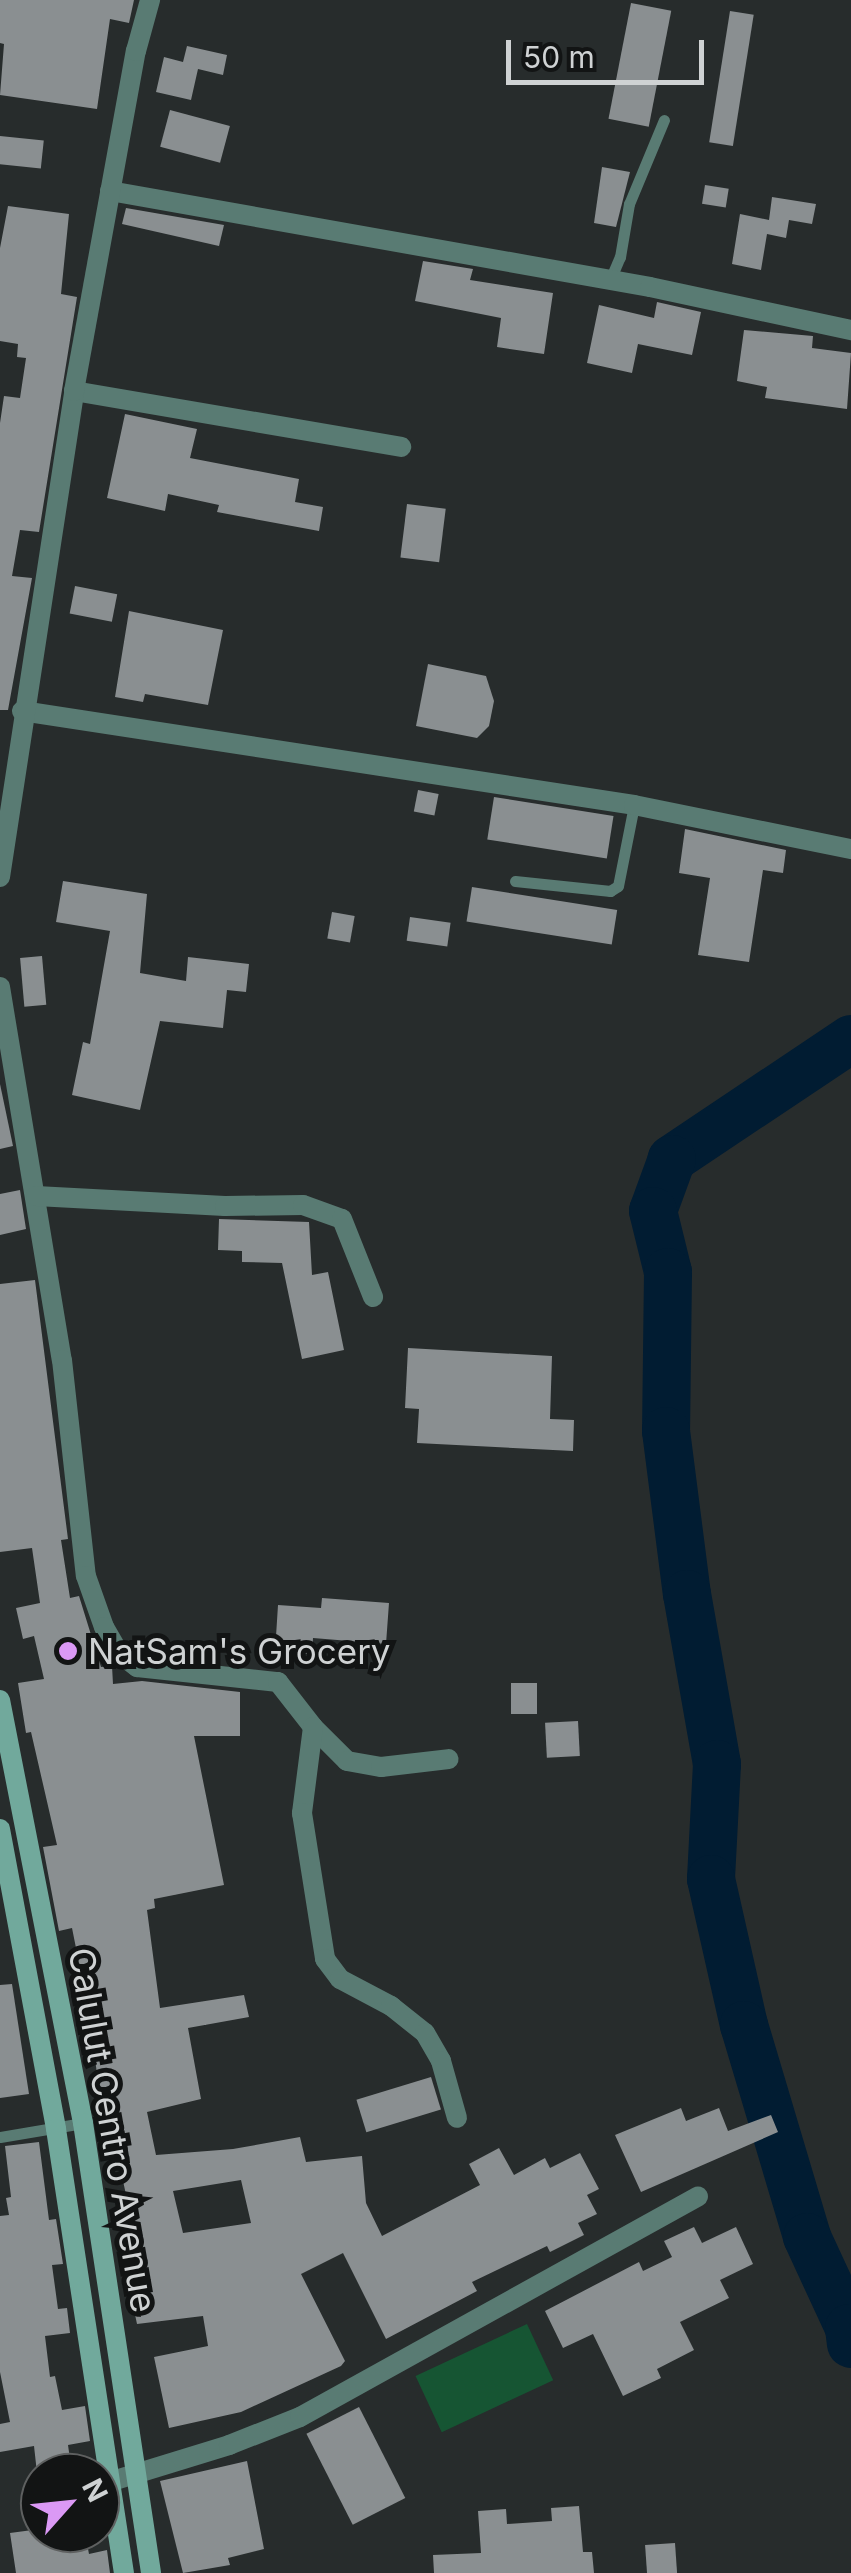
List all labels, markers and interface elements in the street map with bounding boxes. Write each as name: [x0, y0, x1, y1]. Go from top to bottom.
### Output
scale bar: [511, 20, 708, 82]
text: 50 m: [523, 39, 595, 75]
place label: NatSam's Grocery: [88, 1630, 391, 1672]
marker: NatSam's Grocery: [57, 1640, 79, 1662]
street label: Calulut Centro Avenue: [60, 1944, 166, 2316]
north arrow: [20, 2453, 120, 2553]
text: N: [75, 2473, 115, 2508]

